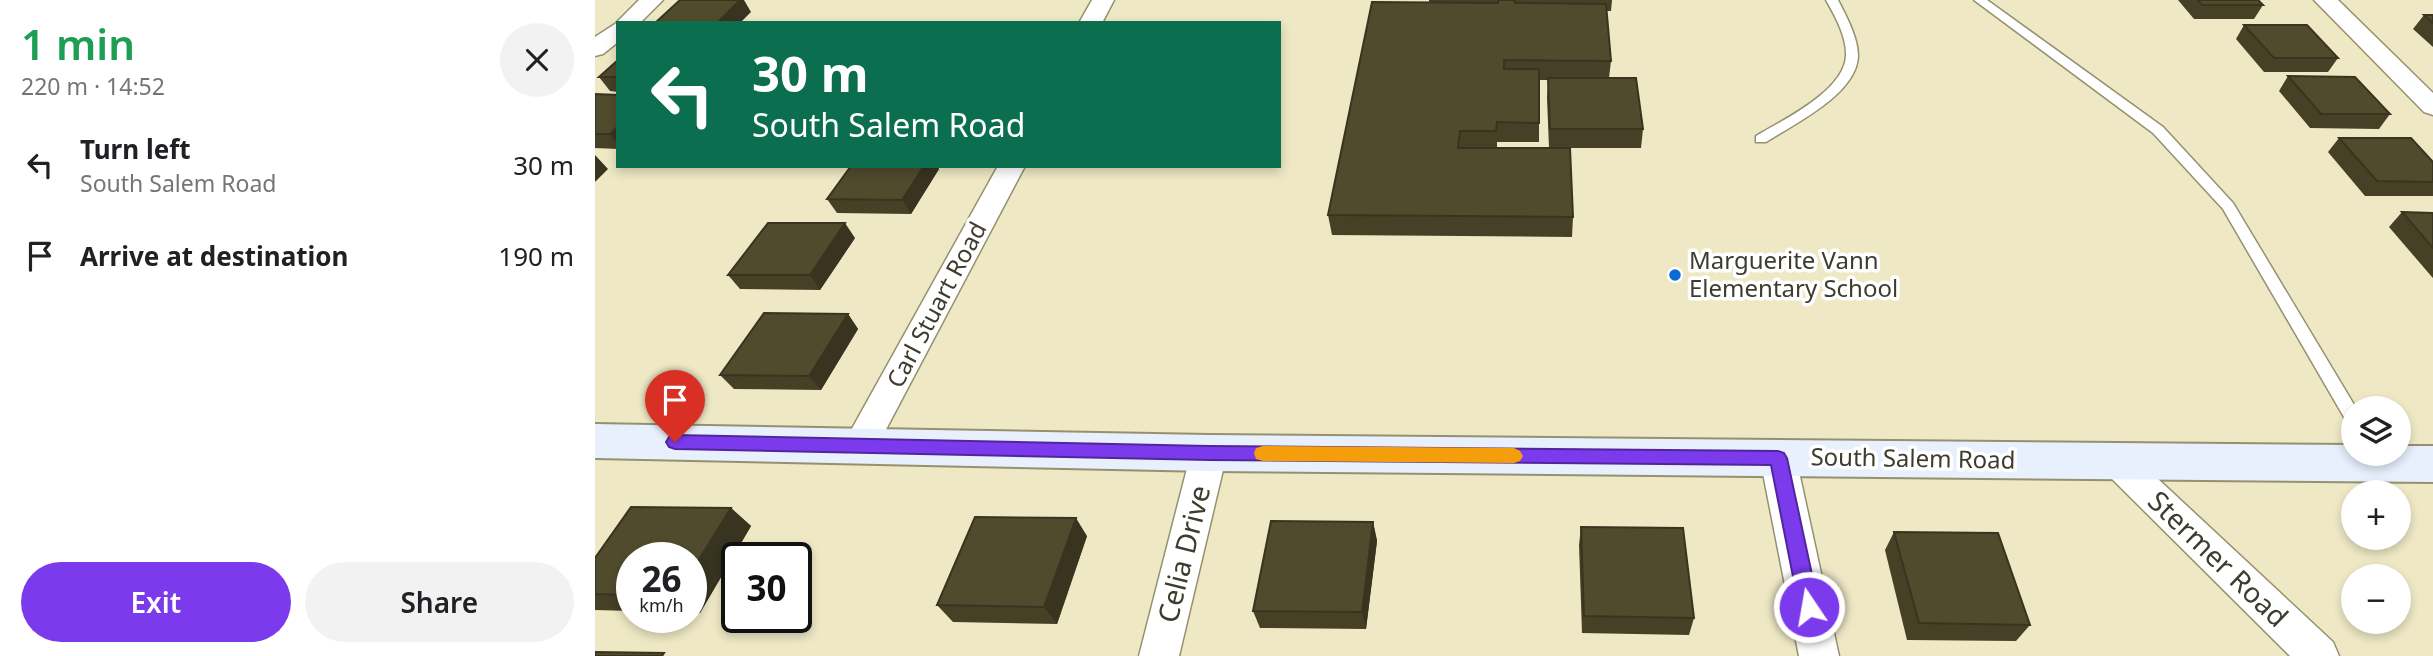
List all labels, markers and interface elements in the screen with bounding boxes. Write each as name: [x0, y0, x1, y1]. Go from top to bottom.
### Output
text: 1 min: [21, 15, 135, 72]
button: close: [500, 23, 574, 97]
text: 30 m: [752, 40, 869, 106]
icon: left: [637, 49, 728, 140]
text: 220 m · 14:52: [21, 70, 165, 102]
text: South Salem Road: [752, 103, 1025, 146]
text: Turn left: [80, 131, 191, 167]
icon: left: [21, 146, 59, 184]
text: 30 m: [513, 147, 574, 183]
text: South Salem Road: [80, 167, 276, 199]
street label: Carl Stuart Road: [878, 215, 993, 393]
icon: arrive: [21, 237, 59, 275]
text: Arrive at destination: [80, 238, 349, 274]
text: 190 m: [498, 238, 574, 274]
place label: Marguerite Vann Elementary School: [1689, 243, 1898, 304]
marker: Marguerite Vann Elementary School: [1667, 267, 1683, 283]
pin: [645, 370, 705, 442]
icon: arrive: [656, 381, 694, 419]
map controls: [2341, 396, 2411, 634]
button: layers: [2341, 396, 2411, 466]
street label: South Salem Road: [1810, 439, 2016, 476]
button: +: [2341, 480, 2411, 550]
street label: Celia Drive: [1148, 481, 1218, 626]
street label: Stermer Road: [2140, 482, 2297, 635]
speed limit sign: 30: [721, 542, 812, 633]
text: 26: [641, 555, 682, 602]
button: Exit: [21, 562, 291, 642]
button: Share: [305, 562, 574, 642]
button: −: [2341, 564, 2411, 634]
position arrow: [1772, 570, 1846, 644]
text: km/h: [639, 593, 684, 617]

